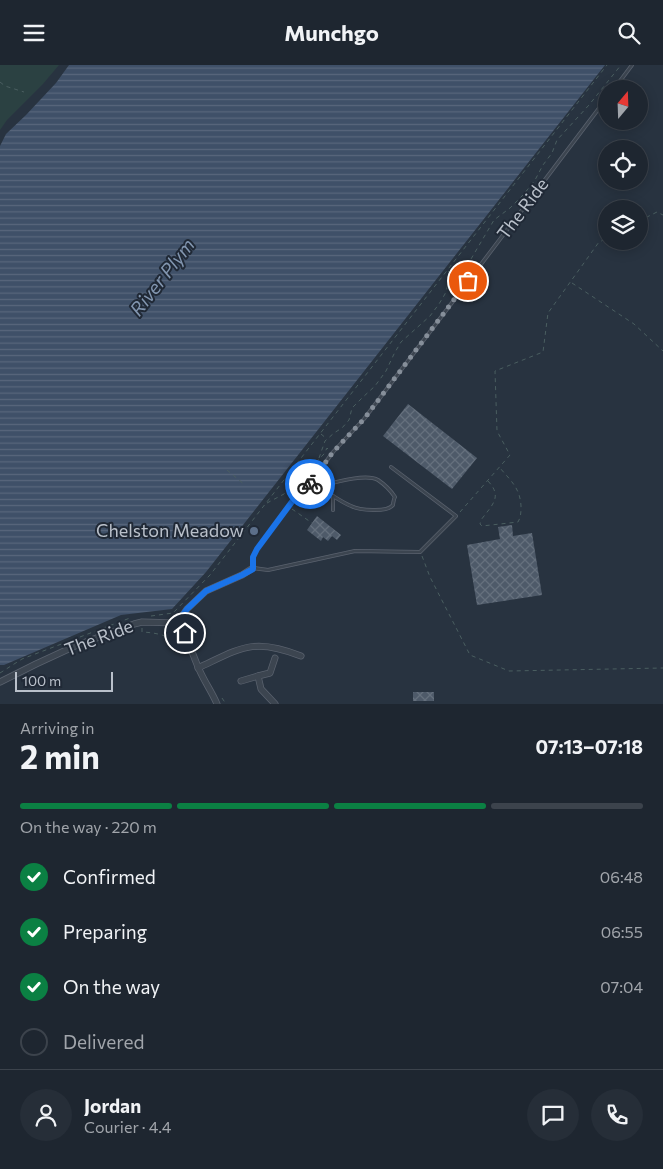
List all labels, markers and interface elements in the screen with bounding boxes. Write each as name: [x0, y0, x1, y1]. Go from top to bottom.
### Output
icon: menu: [20, 19, 48, 47]
text: Munchgo: [284, 19, 379, 46]
icon: search: [615, 19, 643, 47]
north arrow: [598, 80, 648, 130]
map controls: [598, 80, 648, 250]
button: locate: [598, 140, 648, 190]
street label: The Ride: [492, 173, 552, 244]
button: layers: [598, 200, 648, 250]
water label: River Plym: [124, 234, 199, 320]
pin: [447, 260, 489, 302]
icon: bag: [454, 267, 482, 295]
courier: [285, 459, 335, 509]
icon: bike: [296, 470, 324, 498]
place label: Chelston Meadow: [96, 519, 244, 541]
marker: Chelston Meadow: [248, 525, 260, 537]
pin: [164, 612, 206, 654]
street label: The Ride: [61, 614, 136, 660]
icon: home: [171, 619, 199, 647]
scale bar: [15, 669, 112, 692]
text: 100 m: [22, 672, 61, 689]
text: Arriving in: [20, 718, 94, 737]
text: 07:13–07:18: [536, 735, 643, 758]
text: 2 min: [20, 736, 100, 776]
text: On the way · 220 m: [20, 817, 157, 836]
icon: check: [20, 863, 48, 891]
text: Confirmed: [63, 865, 156, 888]
text: 06:48: [600, 867, 643, 886]
icon: check: [20, 918, 48, 946]
text: Preparing: [63, 920, 147, 943]
text: 06:55: [601, 922, 643, 941]
icon: check: [20, 973, 48, 1001]
text: On the way: [63, 975, 160, 998]
text: 07:04: [600, 977, 643, 996]
text: Delivered: [63, 1030, 144, 1053]
button: person: [20, 1089, 72, 1141]
button: chat: [527, 1089, 579, 1141]
button: phone: [591, 1089, 643, 1141]
text: Jordan: [84, 1094, 141, 1117]
text: Courier · 4.4: [84, 1117, 171, 1136]

